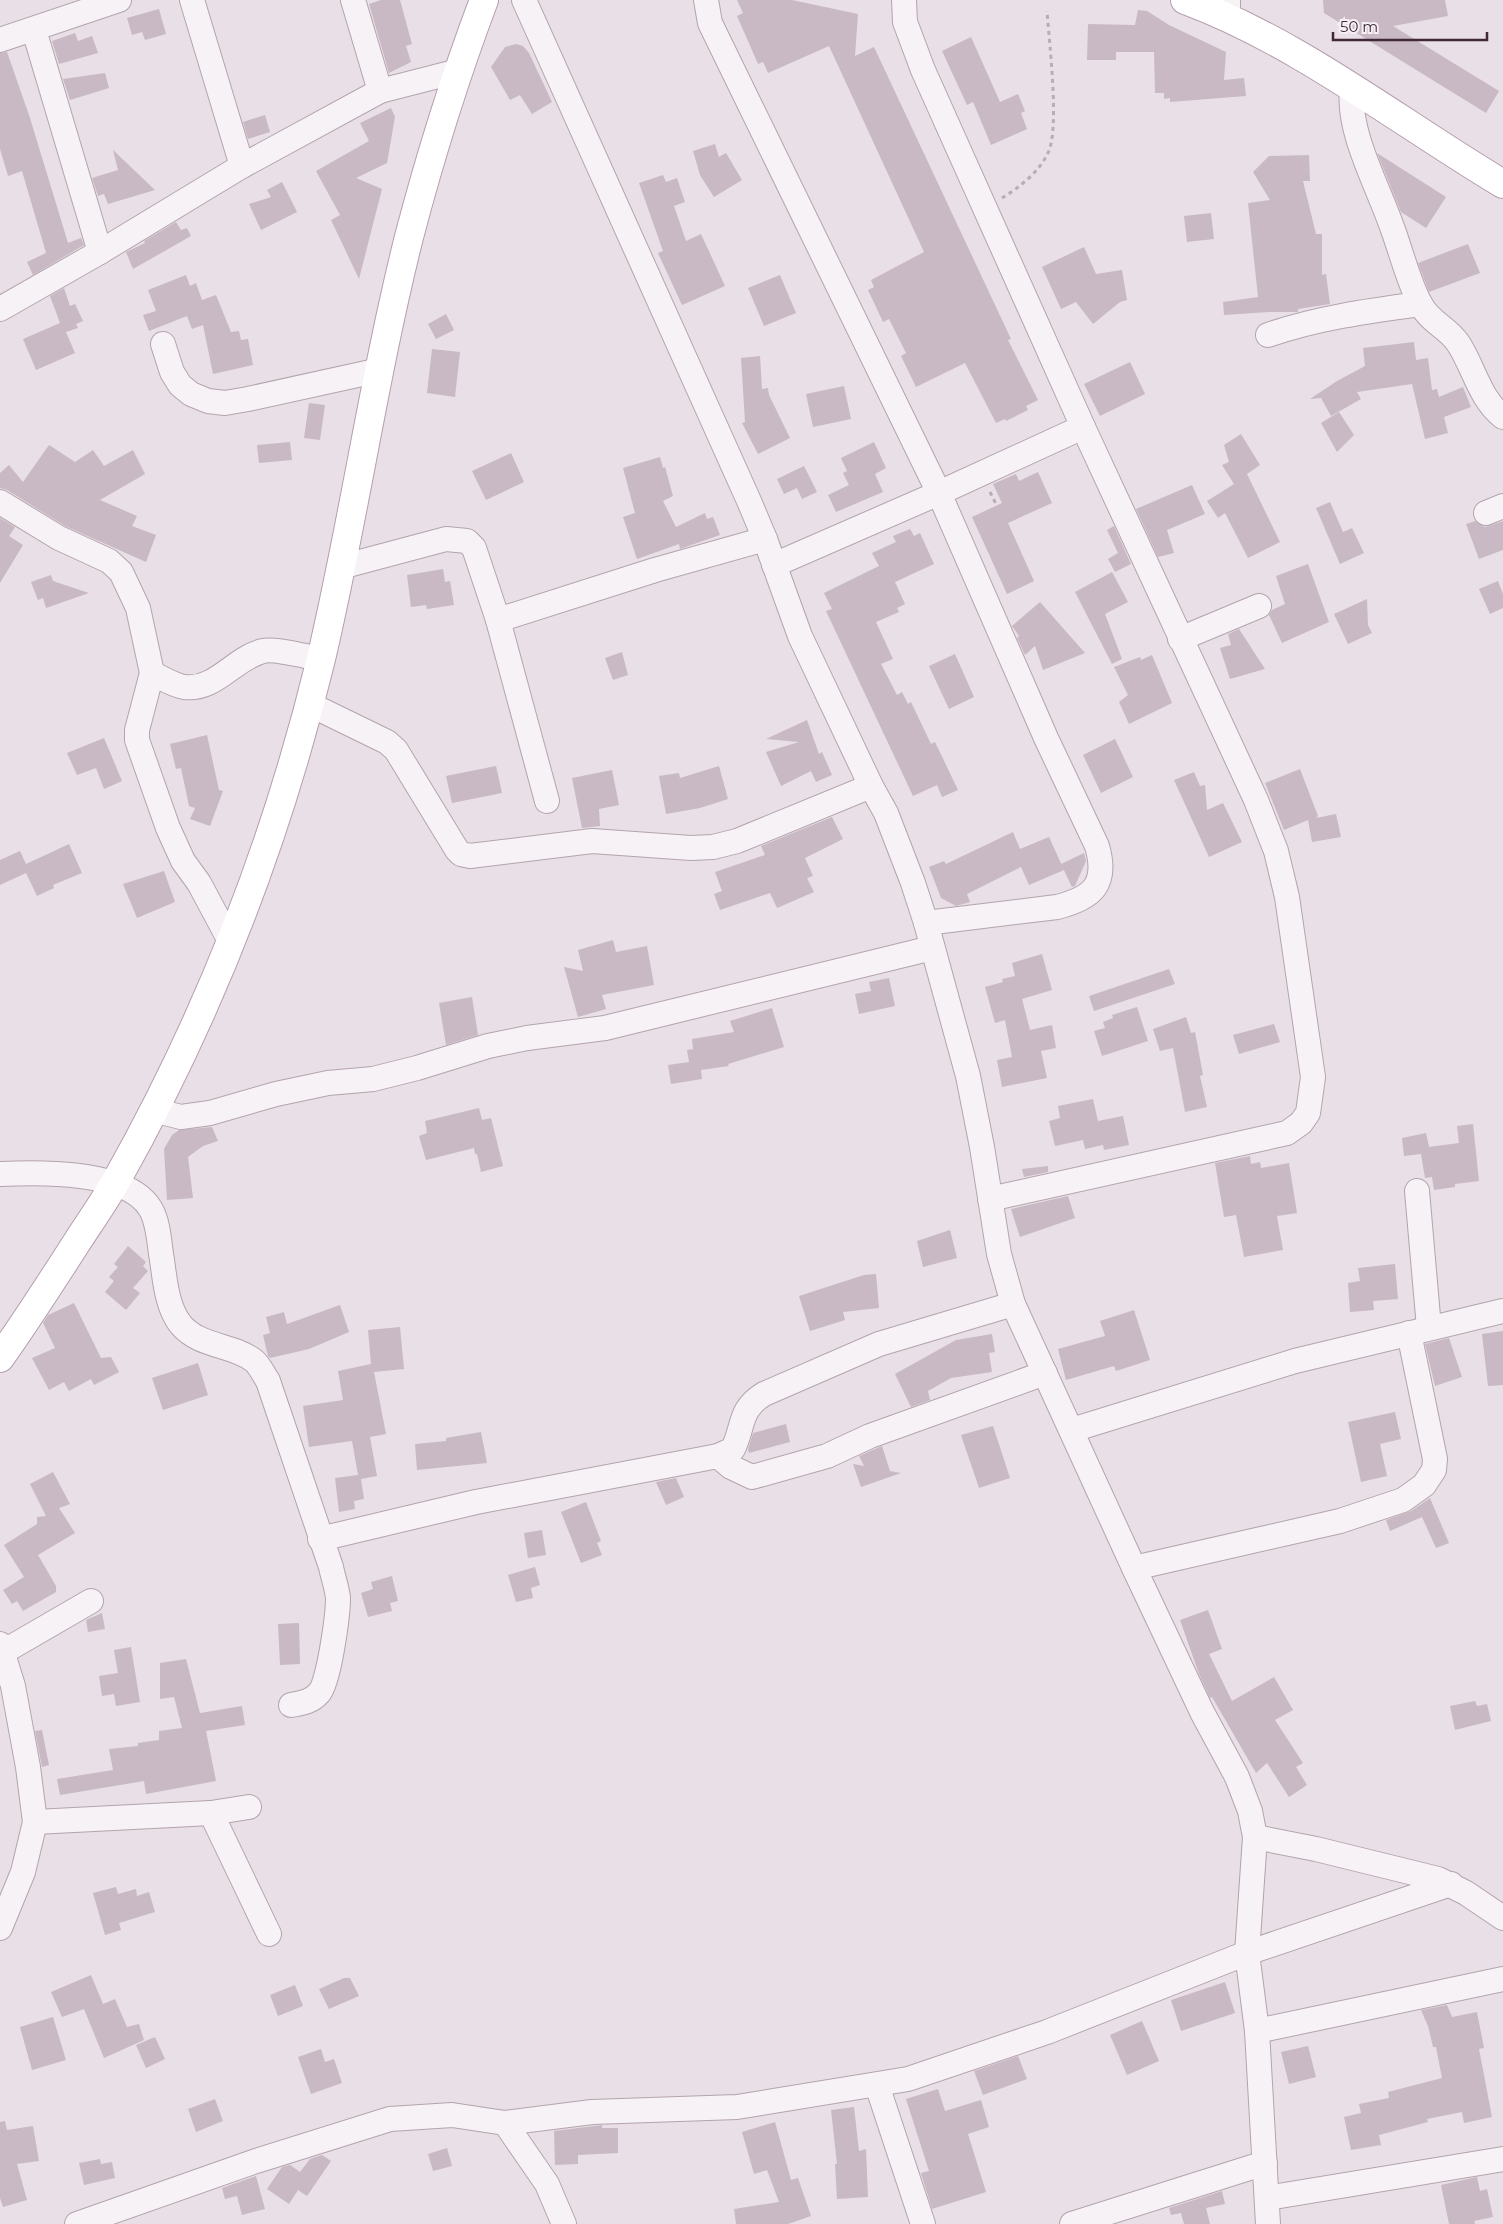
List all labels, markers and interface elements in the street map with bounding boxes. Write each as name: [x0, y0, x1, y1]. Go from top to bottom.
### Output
scale bar: [1333, 10, 1487, 42]
text: 50 m: [1340, 17, 1378, 36]

